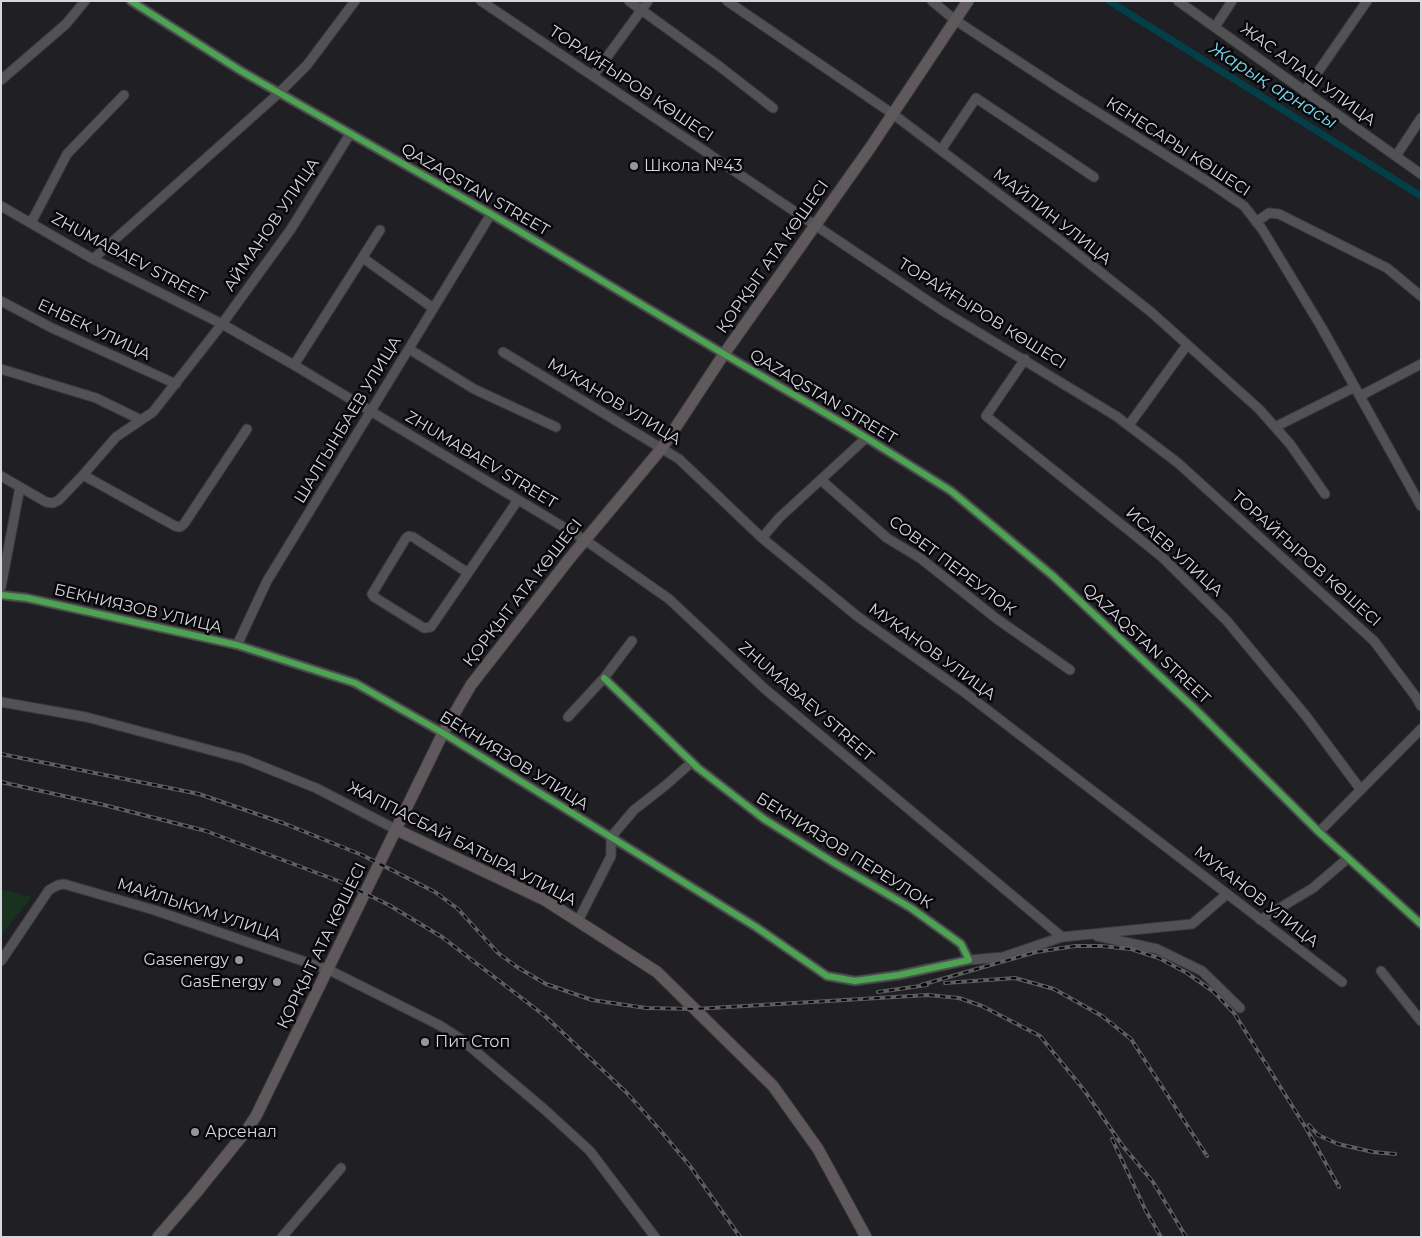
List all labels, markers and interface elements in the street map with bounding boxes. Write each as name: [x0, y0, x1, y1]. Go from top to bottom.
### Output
street label: ЖАС АЛАШ УЛИЦА: [1237, 19, 1379, 131]
street label: ТОРАЙҒЫРОВ КӨШЕСІ: [545, 22, 717, 146]
water label: Жарық арнасы: [1205, 38, 1341, 134]
street label: КЕНЕСАРЫ КӨШЕСІ: [1102, 93, 1254, 201]
street label: QAZAQSTAN STREET: [398, 140, 552, 240]
street label: АЙМАНОВ УЛИЦА: [220, 155, 324, 295]
place label: Школа №43: [644, 156, 743, 176]
marker: Школа №43: [628, 160, 640, 172]
street label: МАЙЛИН УЛИЦА: [989, 165, 1115, 269]
street label: ҚОРҚЫТ АТА КӨШЕСІ: [713, 177, 833, 337]
street label: ZHUMABAEV STREET: [48, 209, 210, 307]
street label: ТОРАЙҒЫРОВ КӨШЕСІ: [895, 254, 1069, 374]
street label: ЕНБЕК УЛИЦА: [34, 295, 154, 365]
street label: ШАЛГЫНБАЕВ УЛИЦА: [290, 333, 406, 507]
street label: QAZAQSTAN STREET: [746, 346, 900, 448]
street label: МУКАНОВ УЛИЦА: [544, 354, 684, 450]
street label: ZHUMABAEV STREET: [402, 407, 560, 513]
street label: ТОРАЙҒЫРОВ КӨШЕСІ: [1228, 487, 1384, 631]
street label: ИСАЕВ УЛИЦА: [1121, 503, 1227, 601]
street label: СОВЕТ ПЕРЕУЛОК: [885, 512, 1019, 620]
street label: ҚОРҚЫТ АТА КӨШЕСІ: [459, 515, 587, 671]
street label: БЕКНИЯЗОВ УЛИЦА: [52, 580, 224, 638]
street label: QAZAQSTAN STREET: [1078, 580, 1214, 708]
street label: МУКАНОВ УЛИЦА: [865, 599, 999, 705]
street label: ZHUMABAEV STREET: [734, 638, 878, 766]
street label: БЕКНИЯЗОВ УЛИЦА: [436, 707, 592, 815]
street label: ЖАППАСБАЙ БАТЫРА УЛИЦА: [344, 778, 580, 910]
street label: БЕКНИЯЗОВ ПЕРЕУЛОК: [753, 789, 935, 913]
street label: МУКАНОВ УЛИЦА: [1190, 842, 1322, 952]
street label: ҚОРҚЫТ АТА КӨШЕСІ: [273, 860, 371, 1032]
street label: МАЙЛЫКУМ УЛИЦА: [115, 874, 283, 946]
place label: Gasenergy: [143, 950, 229, 970]
marker: Gasenergy: [233, 954, 245, 966]
place label: GasEnergy: [180, 972, 267, 992]
marker: GasEnergy: [271, 976, 283, 988]
place label: Пит Стоп: [435, 1032, 510, 1052]
marker: Пит Стоп: [419, 1036, 431, 1048]
place label: Арсенал: [205, 1122, 277, 1142]
marker: Арсенал: [189, 1126, 201, 1138]

